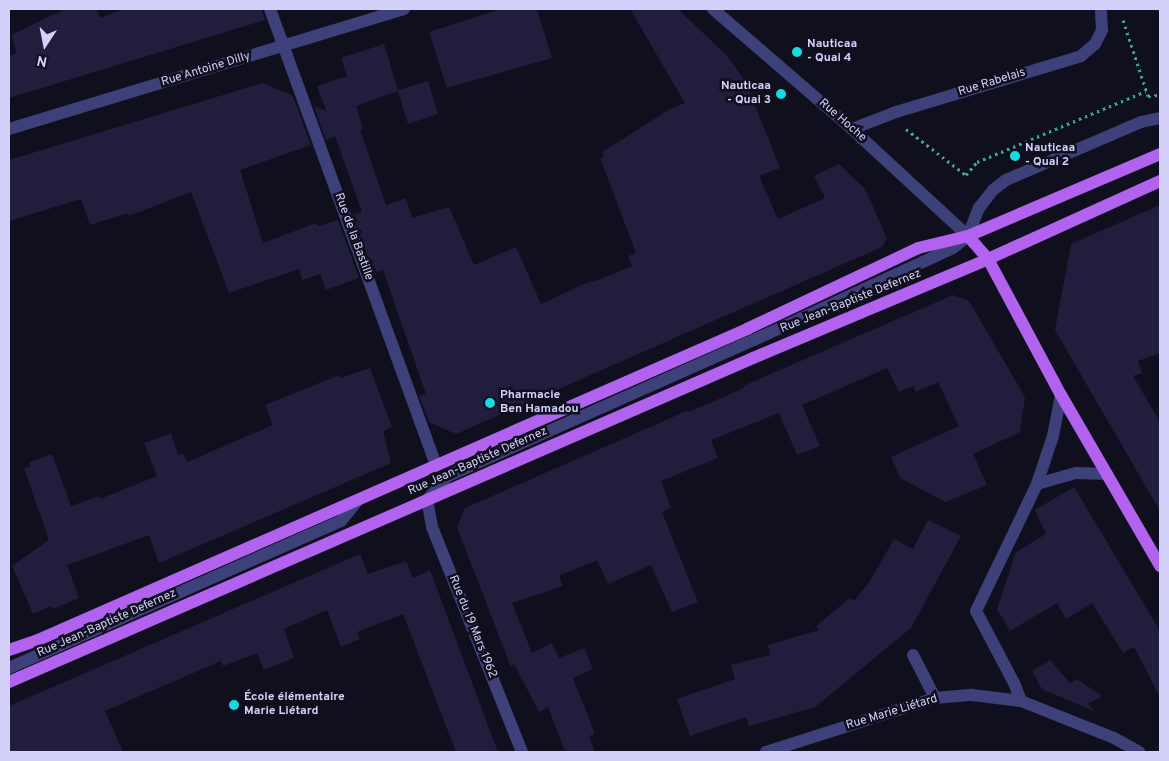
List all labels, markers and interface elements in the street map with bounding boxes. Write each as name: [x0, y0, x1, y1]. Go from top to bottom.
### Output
north arrow: [20, 20, 70, 70]
place label: Nauticaa - Quai 4: [807, 38, 857, 66]
marker: Nauticaa - Quai 4: [791, 46, 803, 58]
street label: Rue Antoine Dilly: [160, 50, 252, 90]
text: N: [35, 51, 49, 70]
street label: Rue Rabelais: [957, 66, 1027, 100]
place label: Nauticaa - Quai 3: [721, 80, 771, 108]
marker: Nauticaa - Quai 3: [775, 88, 787, 100]
street label: Rue Hoche: [815, 96, 869, 146]
place label: Nauticaa - Quai 2: [1025, 142, 1075, 170]
marker: Nauticaa - Quai 2: [1009, 150, 1021, 162]
street label: Rue de la Bastille: [331, 191, 375, 283]
street label: Rue Jean-Baptiste Defernez: [778, 267, 924, 337]
place label: Pharmacie Ben Hamadou: [500, 389, 579, 417]
marker: Pharmacie Ben Hamadou: [484, 397, 496, 409]
street label: Rue Jean-Baptiste Defernez: [406, 425, 550, 499]
street label: Rue du 19 Mars 1962: [445, 574, 499, 680]
street label: Rue Jean-Baptiste Defernez: [35, 587, 179, 661]
place label: École élémentaire Marie Liétard: [244, 691, 345, 719]
street label: Rue Marie Liétard: [845, 692, 939, 734]
marker: École élémentaire Marie Liétard: [228, 699, 240, 711]

